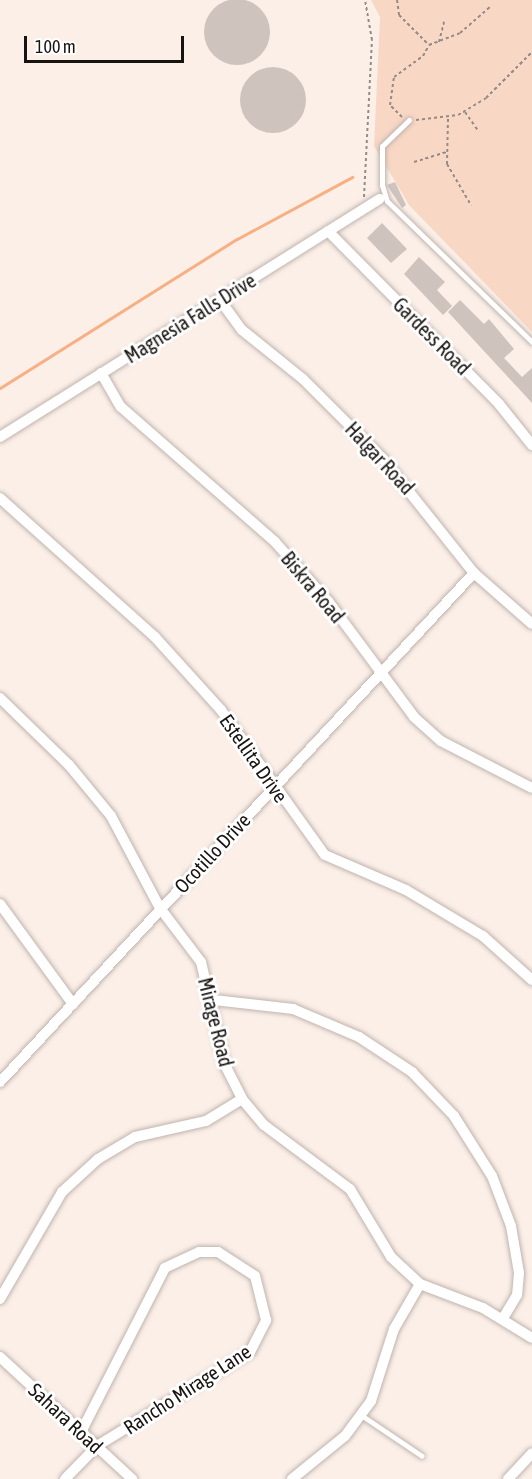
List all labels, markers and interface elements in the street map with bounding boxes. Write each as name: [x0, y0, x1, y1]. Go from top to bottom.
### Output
scale bar: [27, 24, 188, 62]
text: 100 m: [35, 36, 76, 57]
street label: Magnesia Falls Drive: [120, 268, 260, 368]
street label: Gardess Road: [388, 292, 476, 380]
street label: Halgar Road: [340, 417, 420, 499]
street label: Biskra Road: [276, 546, 350, 628]
street label: Estellita Drive: [215, 709, 293, 807]
street label: Ocotillo Drive: [169, 808, 255, 898]
street label: Mirage Road: [193, 975, 239, 1069]
street label: Rancho Mirage Lane: [119, 1339, 255, 1439]
street label: Sahara Road: [24, 1378, 108, 1458]

